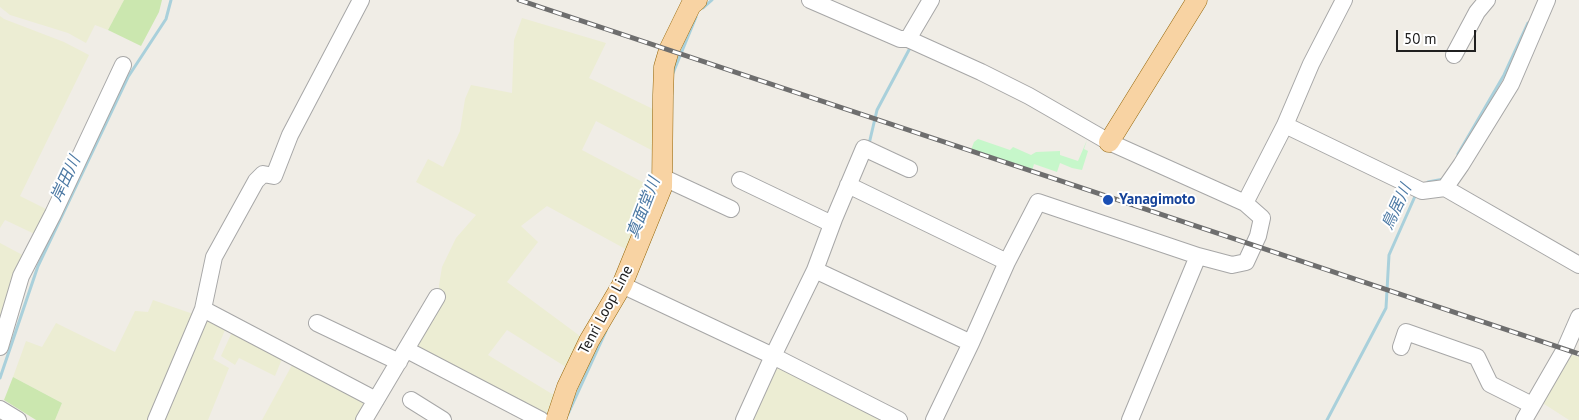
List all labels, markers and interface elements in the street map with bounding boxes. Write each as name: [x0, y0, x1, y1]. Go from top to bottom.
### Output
scale bar: [1399, 20, 1479, 52]
text: 50 m: [1404, 29, 1437, 48]
water label: 岸田川: [47, 153, 85, 205]
water label: 真面堂川: [624, 175, 664, 241]
water label: 鳥居川: [1378, 181, 1416, 233]
place label: Yanagimoto: [1119, 191, 1195, 209]
marker: Yanagimoto: [1101, 193, 1115, 207]
street label: Tenri Loop Line: [575, 262, 637, 358]

